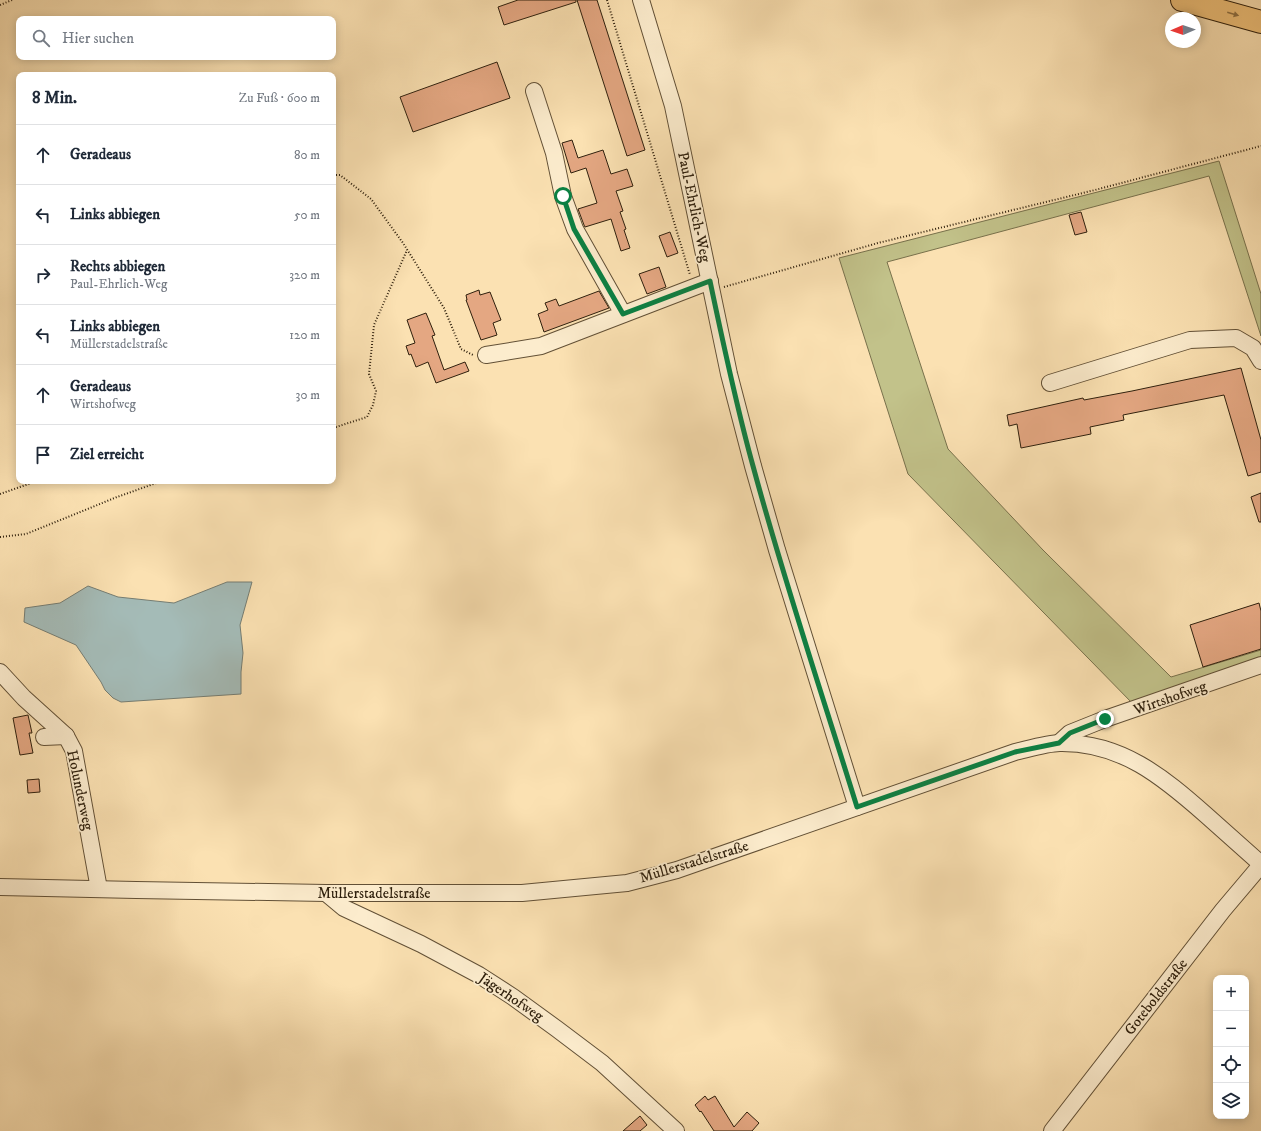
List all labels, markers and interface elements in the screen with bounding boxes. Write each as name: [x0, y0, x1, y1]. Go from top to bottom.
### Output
one-way arrow: [1228, 11, 1240, 17]
north arrow: [1165, 12, 1201, 48]
search box: [16, 16, 336, 60]
icon: search: [30, 27, 52, 49]
text: Hier suchen: [62, 29, 134, 48]
text: 8 Min.: [32, 87, 77, 109]
text: Zu Fuß · 600 m: [239, 90, 320, 106]
icon: ahead: [32, 144, 54, 166]
text: Geradeaus: [70, 145, 131, 164]
text: 80 m: [294, 147, 320, 163]
street label: Paul-Ehrlich-Weg: [673, 150, 715, 265]
route start: [554, 187, 572, 205]
icon: left: [32, 204, 54, 226]
text: Links abbiegen: [70, 205, 160, 224]
text: 50 m: [294, 207, 320, 223]
text: Rechts abbiegen: [70, 257, 165, 276]
icon: right: [32, 264, 54, 286]
text: 320 m: [289, 267, 320, 283]
text: Paul-Ehrlich-Weg: [70, 276, 167, 292]
text: Links abbiegen: [70, 317, 160, 336]
icon: left: [32, 324, 54, 346]
text: 120 m: [289, 327, 320, 343]
text: Müllerstadelstraße: [70, 336, 168, 352]
text: Geradeaus: [70, 377, 131, 396]
icon: ahead: [32, 384, 54, 406]
text: 30 m: [296, 387, 320, 403]
text: Wirtshofweg: [70, 396, 136, 412]
icon: arrive: [32, 444, 54, 466]
text: Ziel erreicht: [70, 445, 144, 464]
street label: Wirtshofweg: [1130, 676, 1210, 720]
route end: [1096, 710, 1114, 728]
street label: Holunderweg: [62, 748, 98, 833]
street label: Müllerstadelstraße: [637, 836, 751, 888]
street label: Müllerstadelstraße: [318, 884, 430, 903]
street label: Goteboldstraße: [1120, 955, 1192, 1039]
street label: Jägerhofweg: [473, 967, 548, 1026]
map controls: [1213, 975, 1249, 1119]
button: +: [1213, 975, 1249, 1011]
button: −: [1213, 1011, 1249, 1047]
button: locate: [1213, 1047, 1249, 1083]
button: layers: [1213, 1083, 1249, 1119]

